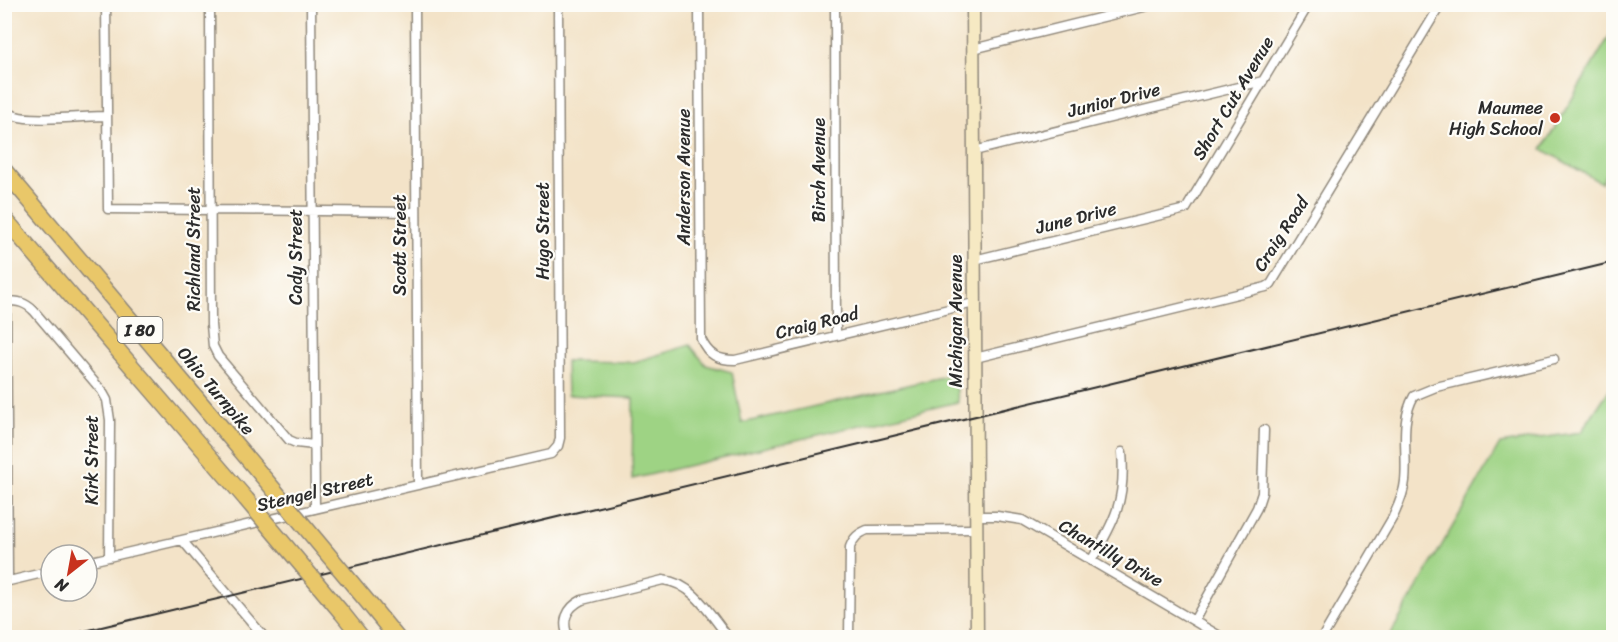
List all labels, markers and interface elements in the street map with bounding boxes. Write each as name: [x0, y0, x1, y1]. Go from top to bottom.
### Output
street label: Short Cut Avenue: [1183, 30, 1283, 166]
street label: Junior Drive: [1063, 73, 1164, 127]
place label: Maumee High School: [1449, 92, 1544, 145]
street label: Anderson Avenue: [668, 109, 700, 246]
marker: Maumee High School: [1548, 111, 1562, 125]
street label: Birch Avenue: [803, 118, 835, 222]
street label: Hugo Street: [527, 182, 559, 280]
street label: Richland Street: [178, 187, 210, 311]
street label: Craig Road: [1245, 188, 1318, 278]
street label: June Drive: [1031, 192, 1120, 244]
street label: Scott Street: [384, 194, 416, 296]
street label: Cady Street: [280, 209, 312, 305]
street label: Michigan Avenue: [940, 254, 972, 388]
street label: Craig Road: [772, 297, 863, 349]
road number: I 80: [118, 317, 162, 343]
street label: Ohio Turnpike: [169, 339, 263, 443]
street label: Kirk Street: [76, 415, 108, 505]
street label: Stengel Street: [254, 463, 377, 521]
street label: Chantilly Drive: [1053, 510, 1169, 596]
north arrow: [39, 543, 99, 603]
text: N: [49, 570, 75, 601]

